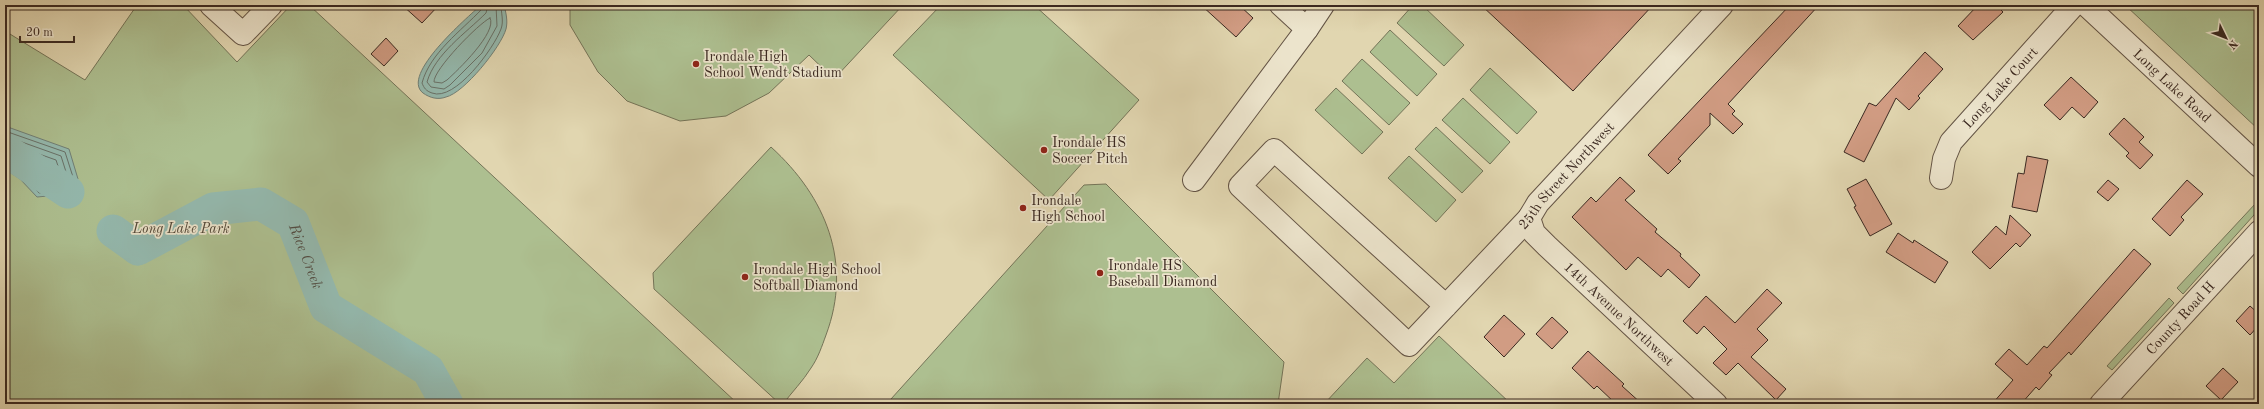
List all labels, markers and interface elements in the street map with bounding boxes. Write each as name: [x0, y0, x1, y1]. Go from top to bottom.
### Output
scale bar: [20, 18, 74, 44]
north arrow: [2206, 18, 2246, 58]
text: 20 m: [26, 27, 53, 39]
text: N: [2225, 37, 2239, 51]
street label: Long Lake Court: [1961, 45, 2041, 131]
street label: Long Lake Road: [2130, 47, 2213, 126]
place label: Irondale High School Wendt Stadium: [704, 50, 842, 80]
marker: Irondale High School Wendt Stadium: [691, 59, 701, 69]
street label: 25th Street Northwest: [1516, 120, 1617, 232]
place label: Irondale HS Soccer Pitch: [1052, 136, 1128, 166]
marker: Irondale HS Soccer Pitch: [1039, 145, 1049, 155]
place label: Irondale High School: [1031, 194, 1105, 224]
marker: Irondale High School: [1018, 203, 1028, 213]
water label: Rice Creek: [285, 221, 324, 292]
park label: Long Lake Park: [131, 222, 230, 237]
place label: Irondale HS Baseball Diamond: [1108, 259, 1217, 289]
street label: 14th Avenue Northwest: [1561, 260, 1676, 369]
place label: Irondale High School Softball Diamond: [753, 263, 881, 293]
marker: Irondale HS Baseball Diamond: [1095, 268, 1105, 278]
marker: Irondale High School Softball Diamond: [740, 272, 750, 282]
street label: County Road H: [2144, 279, 2218, 358]

